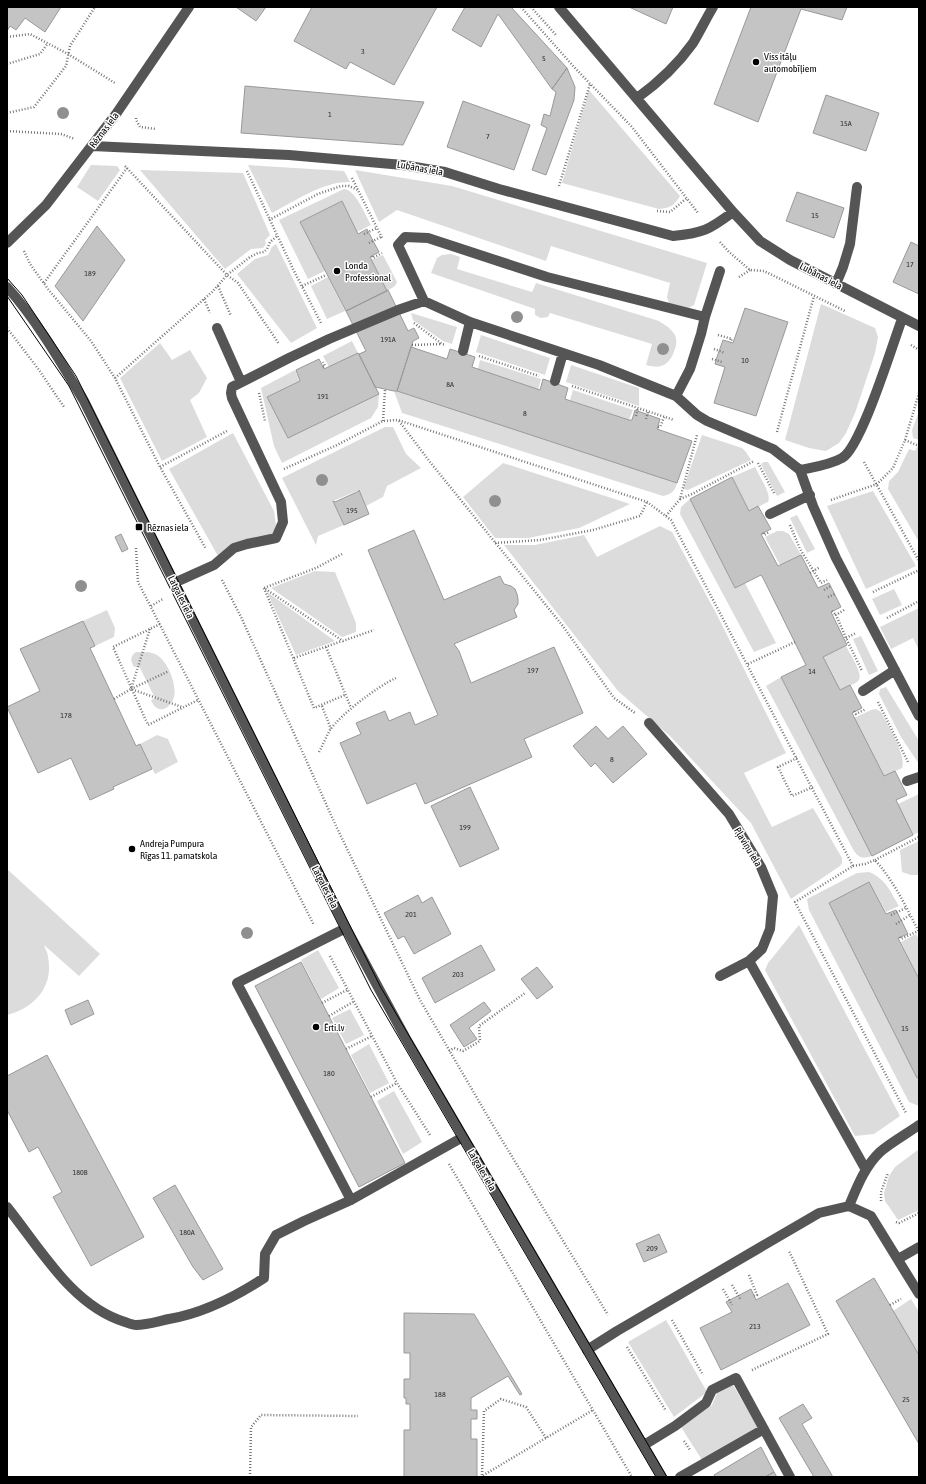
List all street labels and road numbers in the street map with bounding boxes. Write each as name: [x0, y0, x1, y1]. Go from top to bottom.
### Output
street label: Rēznas iela: [87, 110, 121, 150]
street label: Lubānas iela: [396, 159, 444, 178]
street label: Lubānas iela: [798, 260, 844, 292]
street label: Latgales iela: [166, 574, 196, 621]
street label: Pļaviņu iela: [732, 825, 764, 869]
street label: Latgales iela: [310, 864, 341, 910]
street label: Latgales iela: [466, 1147, 499, 1193]

